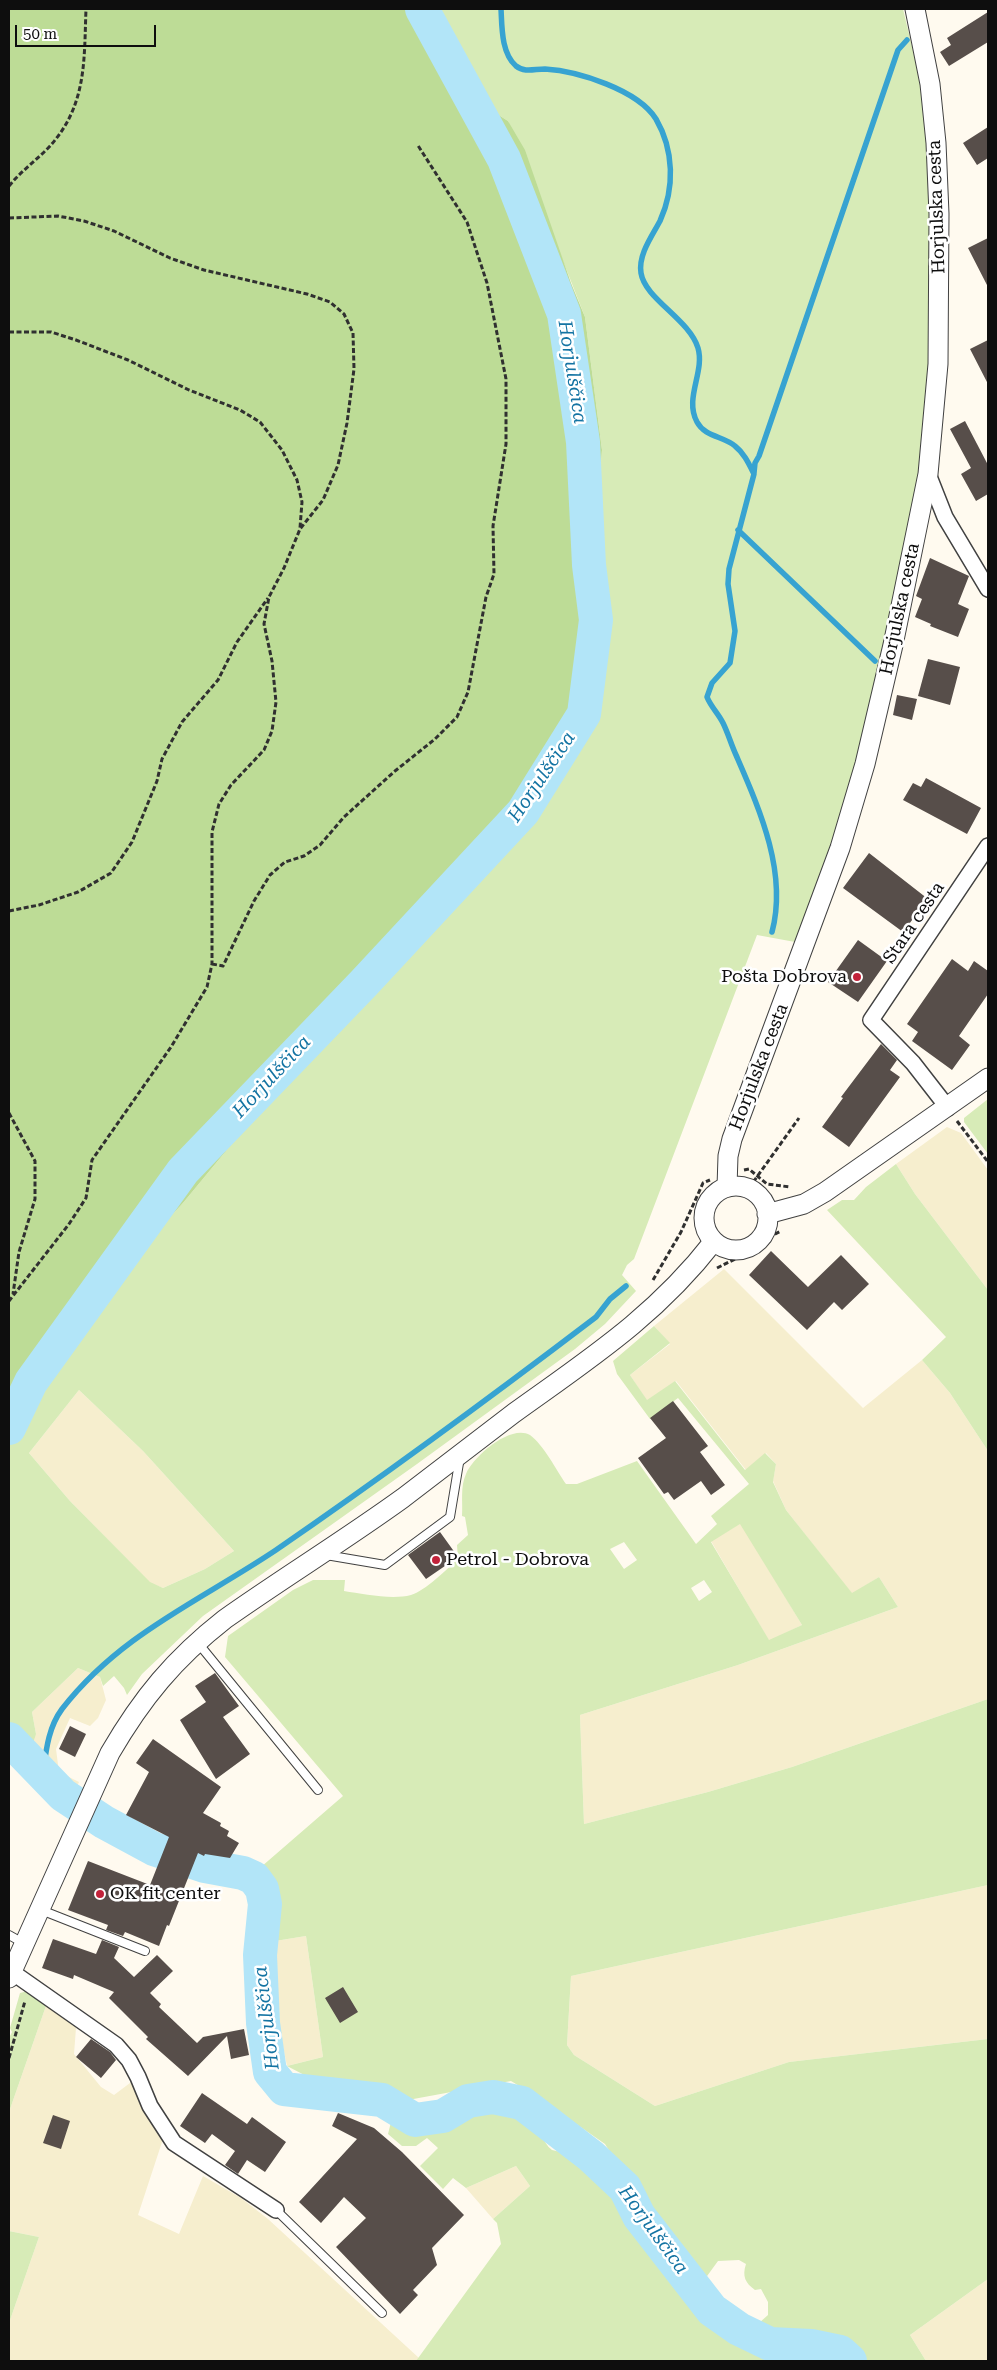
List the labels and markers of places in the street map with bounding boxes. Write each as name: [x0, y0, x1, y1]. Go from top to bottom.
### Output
place label: Pošta Dobrova: [721, 966, 847, 988]
marker: Pošta Dobrova: [851, 971, 863, 983]
place label: Petrol - Dobrova: [446, 1549, 589, 1571]
marker: Petrol - Dobrova: [430, 1554, 442, 1566]
place label: OK fit center: [110, 1883, 221, 1905]
marker: OK fit center: [94, 1888, 106, 1900]

